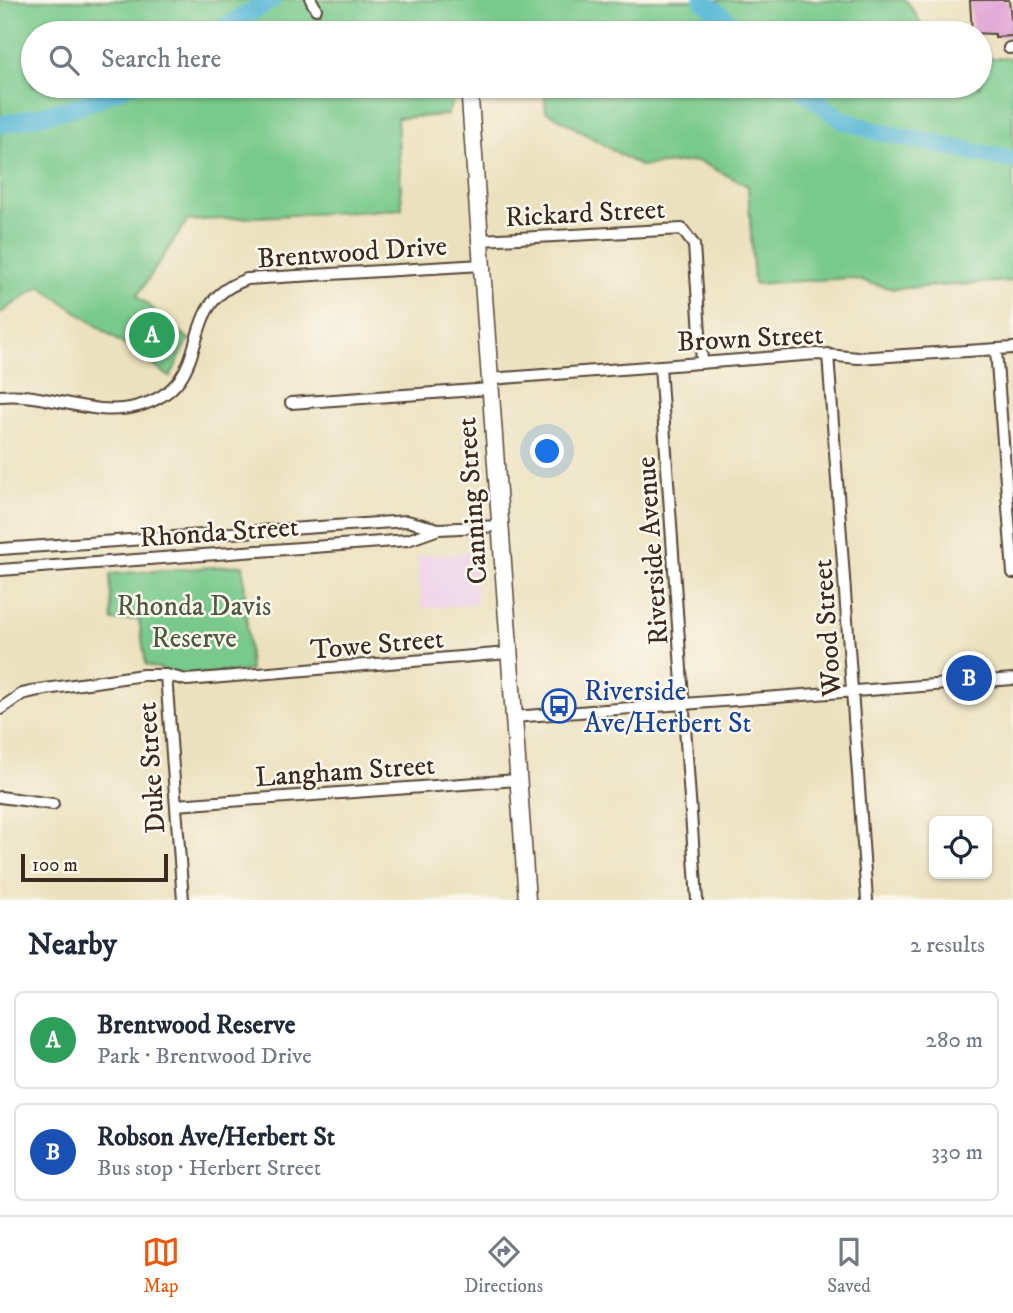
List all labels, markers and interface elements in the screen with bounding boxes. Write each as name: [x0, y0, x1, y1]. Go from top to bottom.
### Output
search box: [21, 21, 992, 98]
icon: search: [45, 41, 83, 79]
text: Search here: [101, 43, 221, 76]
street label: Rickard Street: [504, 192, 666, 235]
street label: Brentwood Drive: [256, 228, 448, 277]
pin: A: [129, 309, 175, 361]
street label: Brown Street: [676, 317, 824, 360]
street label: Canning Street: [449, 416, 496, 586]
your location: [530, 434, 564, 468]
street label: Riverside Avenue: [628, 455, 677, 646]
street label: Rhonda Street: [138, 509, 300, 556]
street label: Wood Street: [805, 558, 850, 699]
park label: Rhonda Davis Reserve: [117, 589, 271, 656]
street label: Towe Street: [309, 621, 445, 668]
pin: B: [946, 652, 992, 704]
place label: Riverside Ave/Herbert St: [584, 674, 752, 741]
bus stop icon: Riverside Ave/Herbert St: [540, 687, 578, 725]
street label: Duke Street: [129, 701, 174, 835]
street label: Langham Street: [254, 748, 436, 795]
map controls: [929, 816, 992, 879]
button: locate: [929, 816, 992, 879]
scale bar: [21, 851, 168, 883]
text: 100 m: [32, 854, 78, 877]
text: Nearby: [28, 927, 117, 964]
text: 2 results: [910, 931, 985, 960]
text: Brentwood Reserve: [97, 1009, 296, 1042]
text: A: [46, 1026, 60, 1055]
text: 280 m: [926, 1026, 983, 1055]
text: Park · Brentwood Drive: [97, 1042, 312, 1071]
text: Robson Ave/Herbert St: [97, 1121, 335, 1154]
text: B: [46, 1138, 60, 1167]
text: 330 m: [931, 1138, 983, 1167]
text: Bus stop · Herbert Street: [97, 1154, 321, 1183]
tab: Map: [142, 1233, 180, 1298]
tab: Directions: [464, 1233, 543, 1298]
tab: Saved: [827, 1233, 871, 1298]

